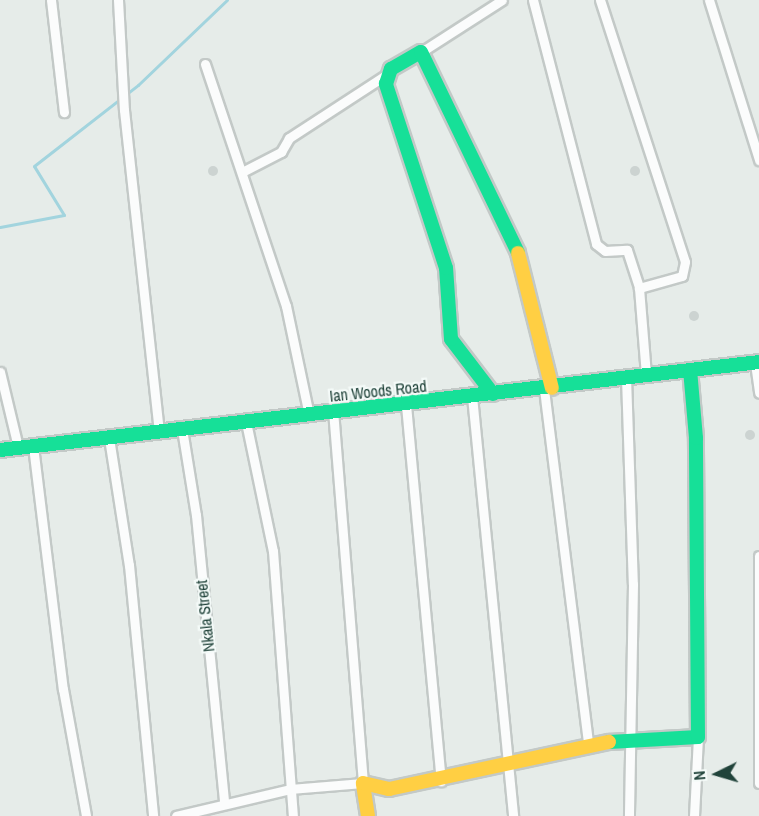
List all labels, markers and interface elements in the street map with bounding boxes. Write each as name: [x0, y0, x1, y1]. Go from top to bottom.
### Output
street label: Ian Woods Road: [329, 376, 427, 406]
street label: Nkala Street: [192, 579, 218, 653]
north arrow: [687, 744, 747, 804]
text: N: [688, 770, 710, 781]

